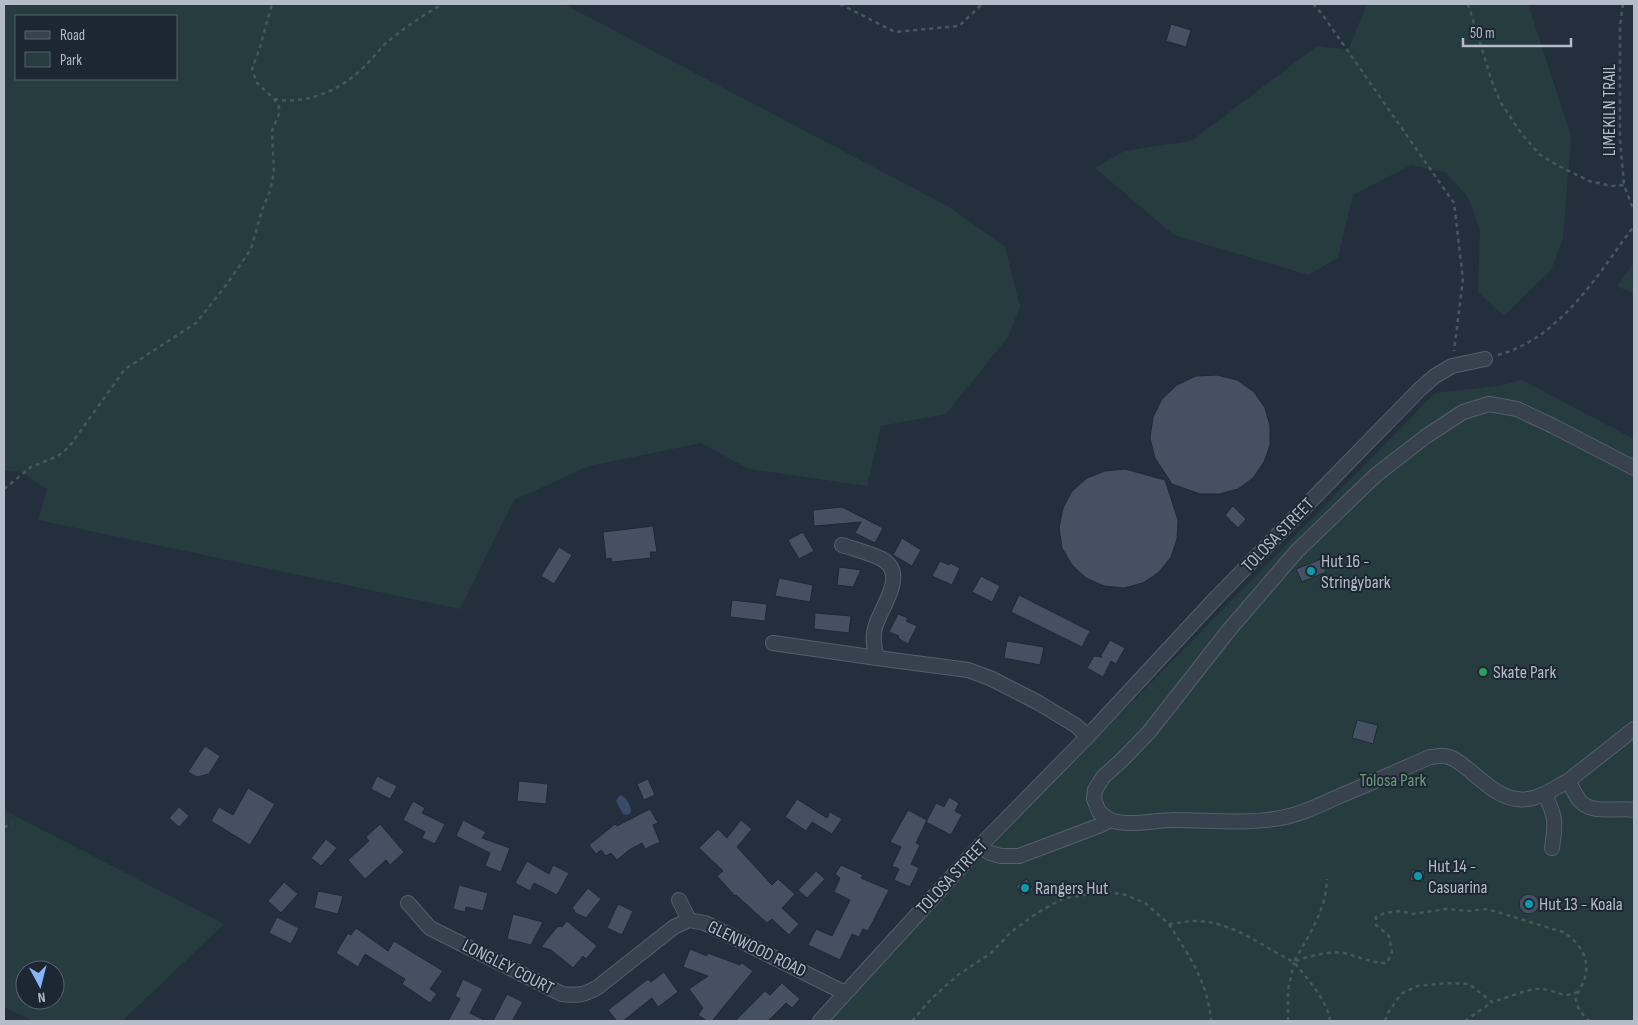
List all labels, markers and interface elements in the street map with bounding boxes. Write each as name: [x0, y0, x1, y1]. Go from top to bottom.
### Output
legend: [15, 15, 178, 80]
scale bar: [1463, 15, 1570, 47]
text: 50 m: [1470, 24, 1495, 43]
text: Road: [60, 26, 85, 45]
text: Park: [60, 51, 82, 70]
street label: LIMEKILN TRAIL: [1599, 64, 1620, 156]
street label: TOLOSA STREET: [1238, 494, 1318, 576]
place label: Hut 16 - Stringybark: [1321, 551, 1391, 593]
marker: Hut 16 - Stringybark: [1305, 565, 1317, 577]
place label: Skate Park: [1493, 662, 1556, 683]
marker: Skate Park: [1477, 666, 1489, 678]
park label: Tolosa Park: [1360, 770, 1427, 791]
street label: TOLOSA STREET: [912, 835, 992, 919]
place label: Hut 14 - Casuarina: [1428, 856, 1487, 898]
marker: Hut 14 - Casuarina: [1412, 870, 1424, 882]
place label: Rangers Hut: [1035, 878, 1109, 899]
marker: Rangers Hut: [1019, 882, 1031, 894]
place label: Hut 13 - Koala: [1539, 894, 1623, 915]
marker: Hut 13 - Koala: [1523, 898, 1535, 910]
street label: GLENWOOD ROAD: [704, 916, 810, 982]
street label: LONGLEY COURT: [459, 935, 557, 999]
north arrow: [15, 960, 65, 1010]
text: N: [37, 989, 46, 1006]

